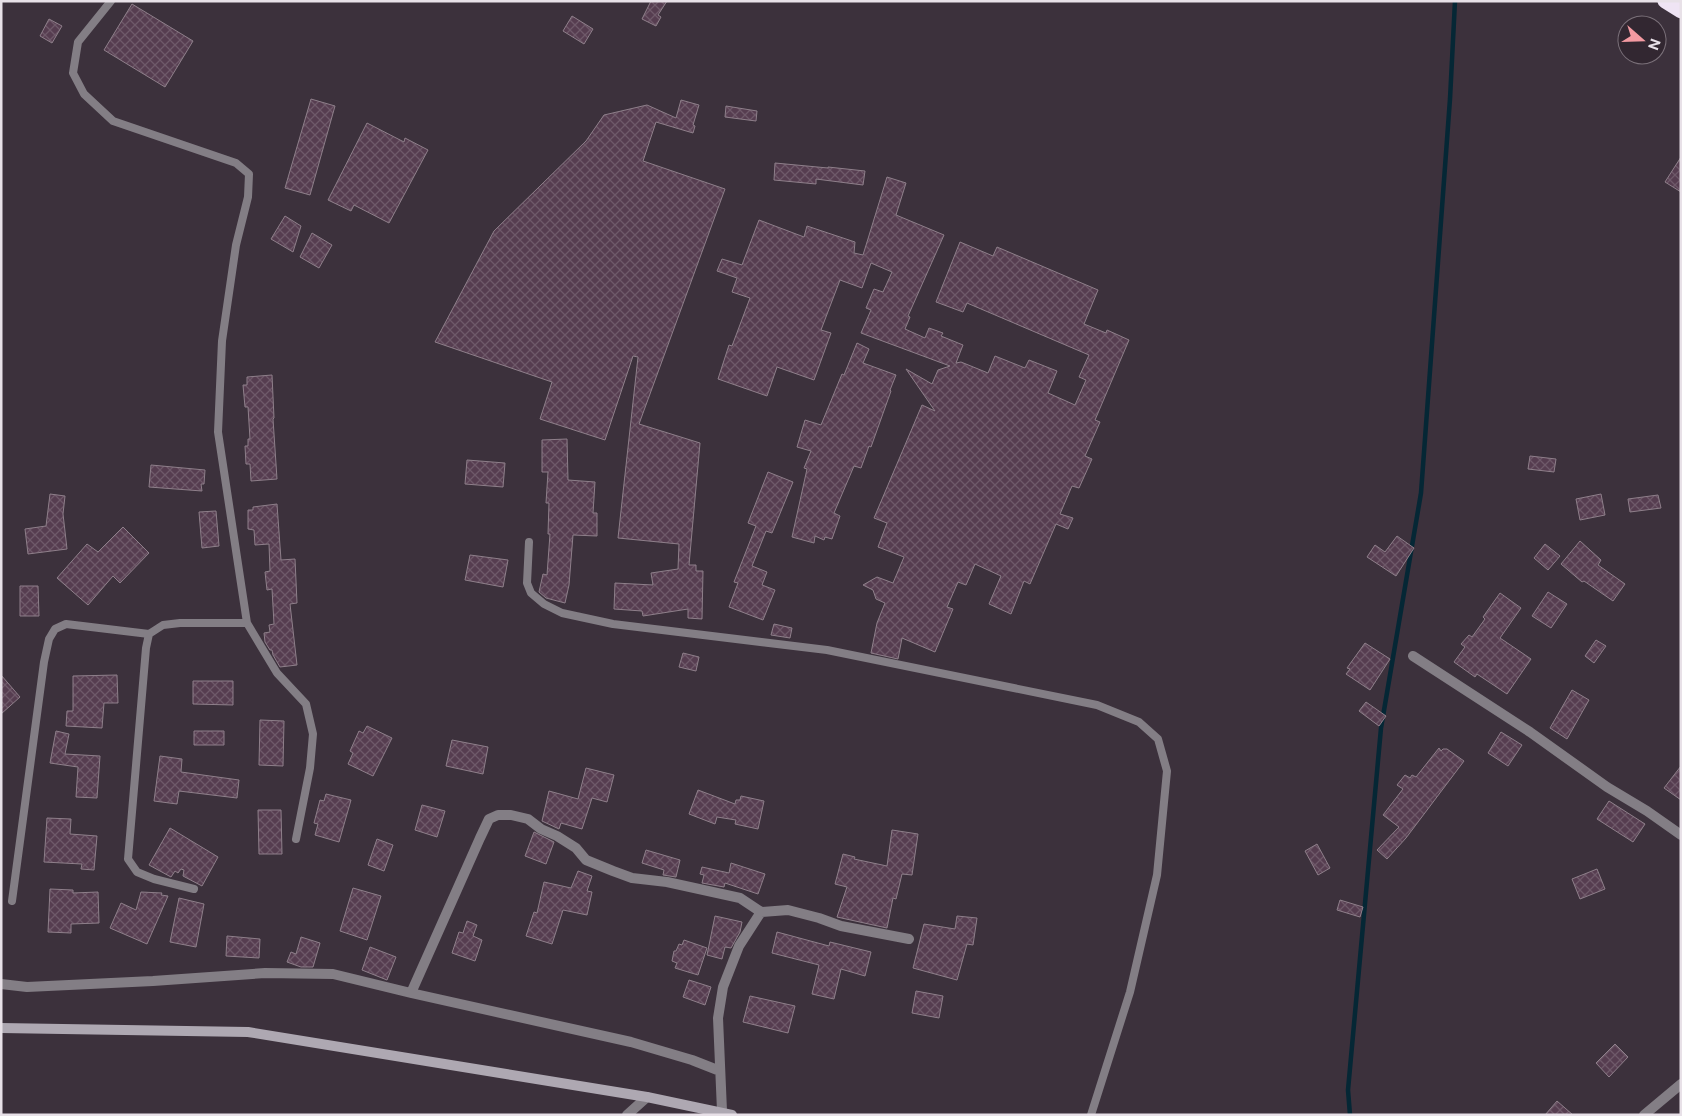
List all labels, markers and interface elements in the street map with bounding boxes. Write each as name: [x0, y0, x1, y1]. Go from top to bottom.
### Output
north arrow: [1617, 15, 1667, 65]
text: N: [1645, 37, 1664, 52]

